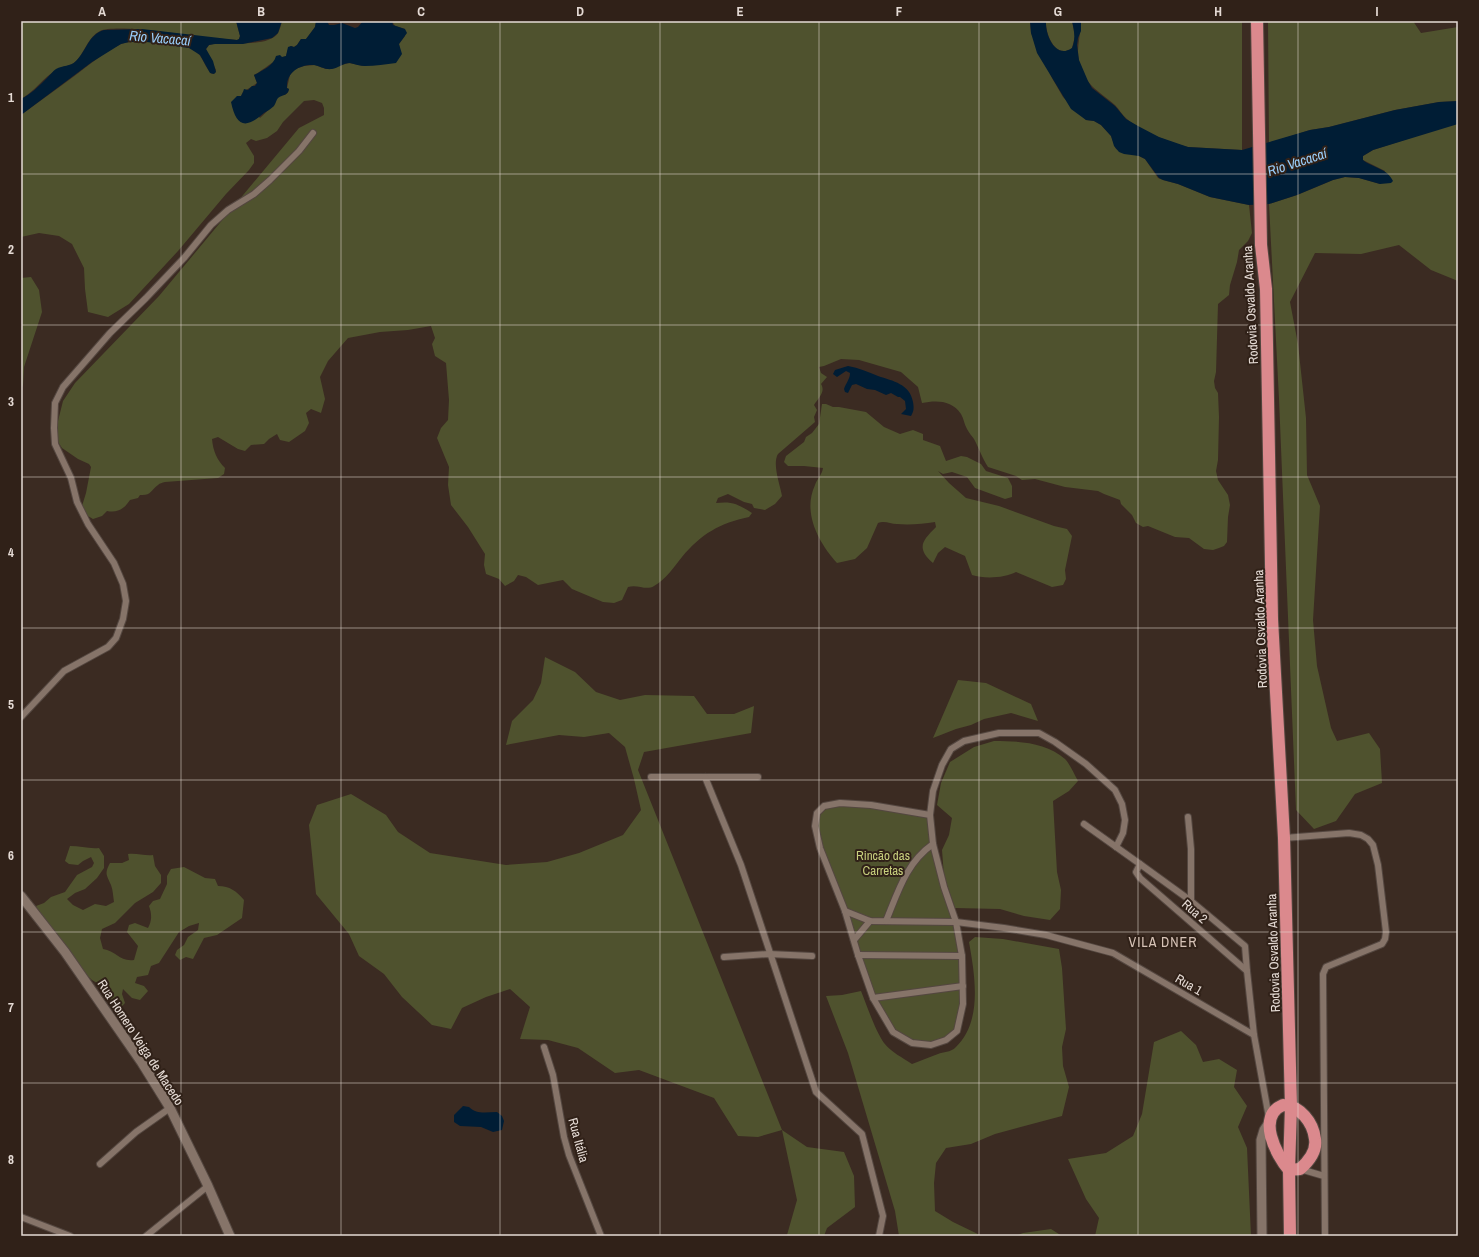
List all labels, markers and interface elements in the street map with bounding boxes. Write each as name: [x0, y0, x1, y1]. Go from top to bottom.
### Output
text: A: [98, 3, 106, 20]
text: B: [257, 3, 265, 20]
text: C: [417, 3, 425, 20]
text: D: [576, 3, 584, 20]
text: E: [736, 3, 744, 20]
text: F: [896, 3, 903, 20]
text: G: [1054, 3, 1062, 20]
text: H: [1214, 3, 1222, 20]
text: I: [1376, 3, 1379, 20]
water label: Rio Vacacaí: [129, 26, 193, 50]
text: 1: [8, 89, 14, 106]
water label: Rio Vacacaí: [1265, 143, 1331, 180]
text: 2: [8, 241, 14, 258]
street label: Rodovia Osvaldo Aranha: [1239, 245, 1262, 365]
text: 3: [8, 393, 14, 410]
text: 4: [8, 544, 14, 561]
street label: Rodovia Osvaldo Aranha: [1250, 569, 1271, 689]
text: 5: [8, 696, 14, 713]
text: 6: [8, 847, 14, 864]
park label: Rincão das Carretas: [856, 847, 910, 879]
street label: Rodovia Osvaldo Aranha: [1263, 893, 1284, 1013]
street label: Rua 2: [1178, 896, 1211, 927]
district label: VILA DNER: [1129, 933, 1197, 951]
street label: Rua 1: [1172, 970, 1205, 999]
street label: Rua Homero Veiga de Macedo: [94, 976, 188, 1108]
text: 7: [8, 999, 14, 1016]
street label: Rua Itália: [564, 1116, 593, 1164]
text: 8: [8, 1151, 14, 1168]

